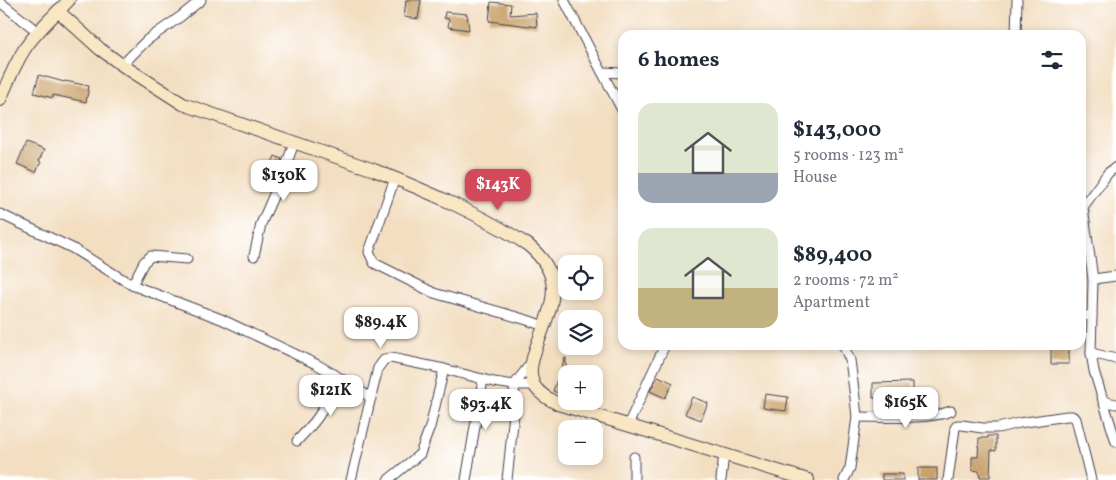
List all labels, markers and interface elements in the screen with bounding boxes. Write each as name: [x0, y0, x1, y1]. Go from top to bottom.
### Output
text: 6 homes: [638, 46, 719, 75]
icon: filters: [1038, 46, 1066, 74]
text: $143,000: [793, 116, 881, 145]
icon: home: [678, 123, 738, 183]
text: 5 rooms · 123 m²: [793, 145, 904, 167]
pin: $130K: [249, 160, 319, 202]
text: $130K: [262, 165, 306, 187]
text: House: [793, 167, 837, 189]
pin: $143K: [463, 168, 533, 211]
text: $143K: [476, 174, 520, 196]
text: $89,400: [793, 241, 872, 270]
icon: home: [678, 248, 738, 308]
map controls: [558, 255, 603, 465]
button: locate: [558, 255, 603, 300]
text: 2 rooms · 72 m²: [793, 270, 898, 292]
text: Apartment: [793, 292, 870, 314]
pin: $89.4K: [340, 306, 422, 349]
button: layers: [558, 310, 603, 355]
text: $89.4K: [355, 312, 407, 334]
button: +: [558, 365, 603, 410]
pin: $121K: [296, 374, 366, 417]
text: $121K: [310, 380, 352, 402]
pin: $165K: [871, 386, 941, 429]
pin: $93.4K: [445, 388, 527, 431]
text: $165K: [884, 392, 928, 414]
text: $93.4K: [460, 394, 512, 416]
button: −: [558, 420, 603, 465]

